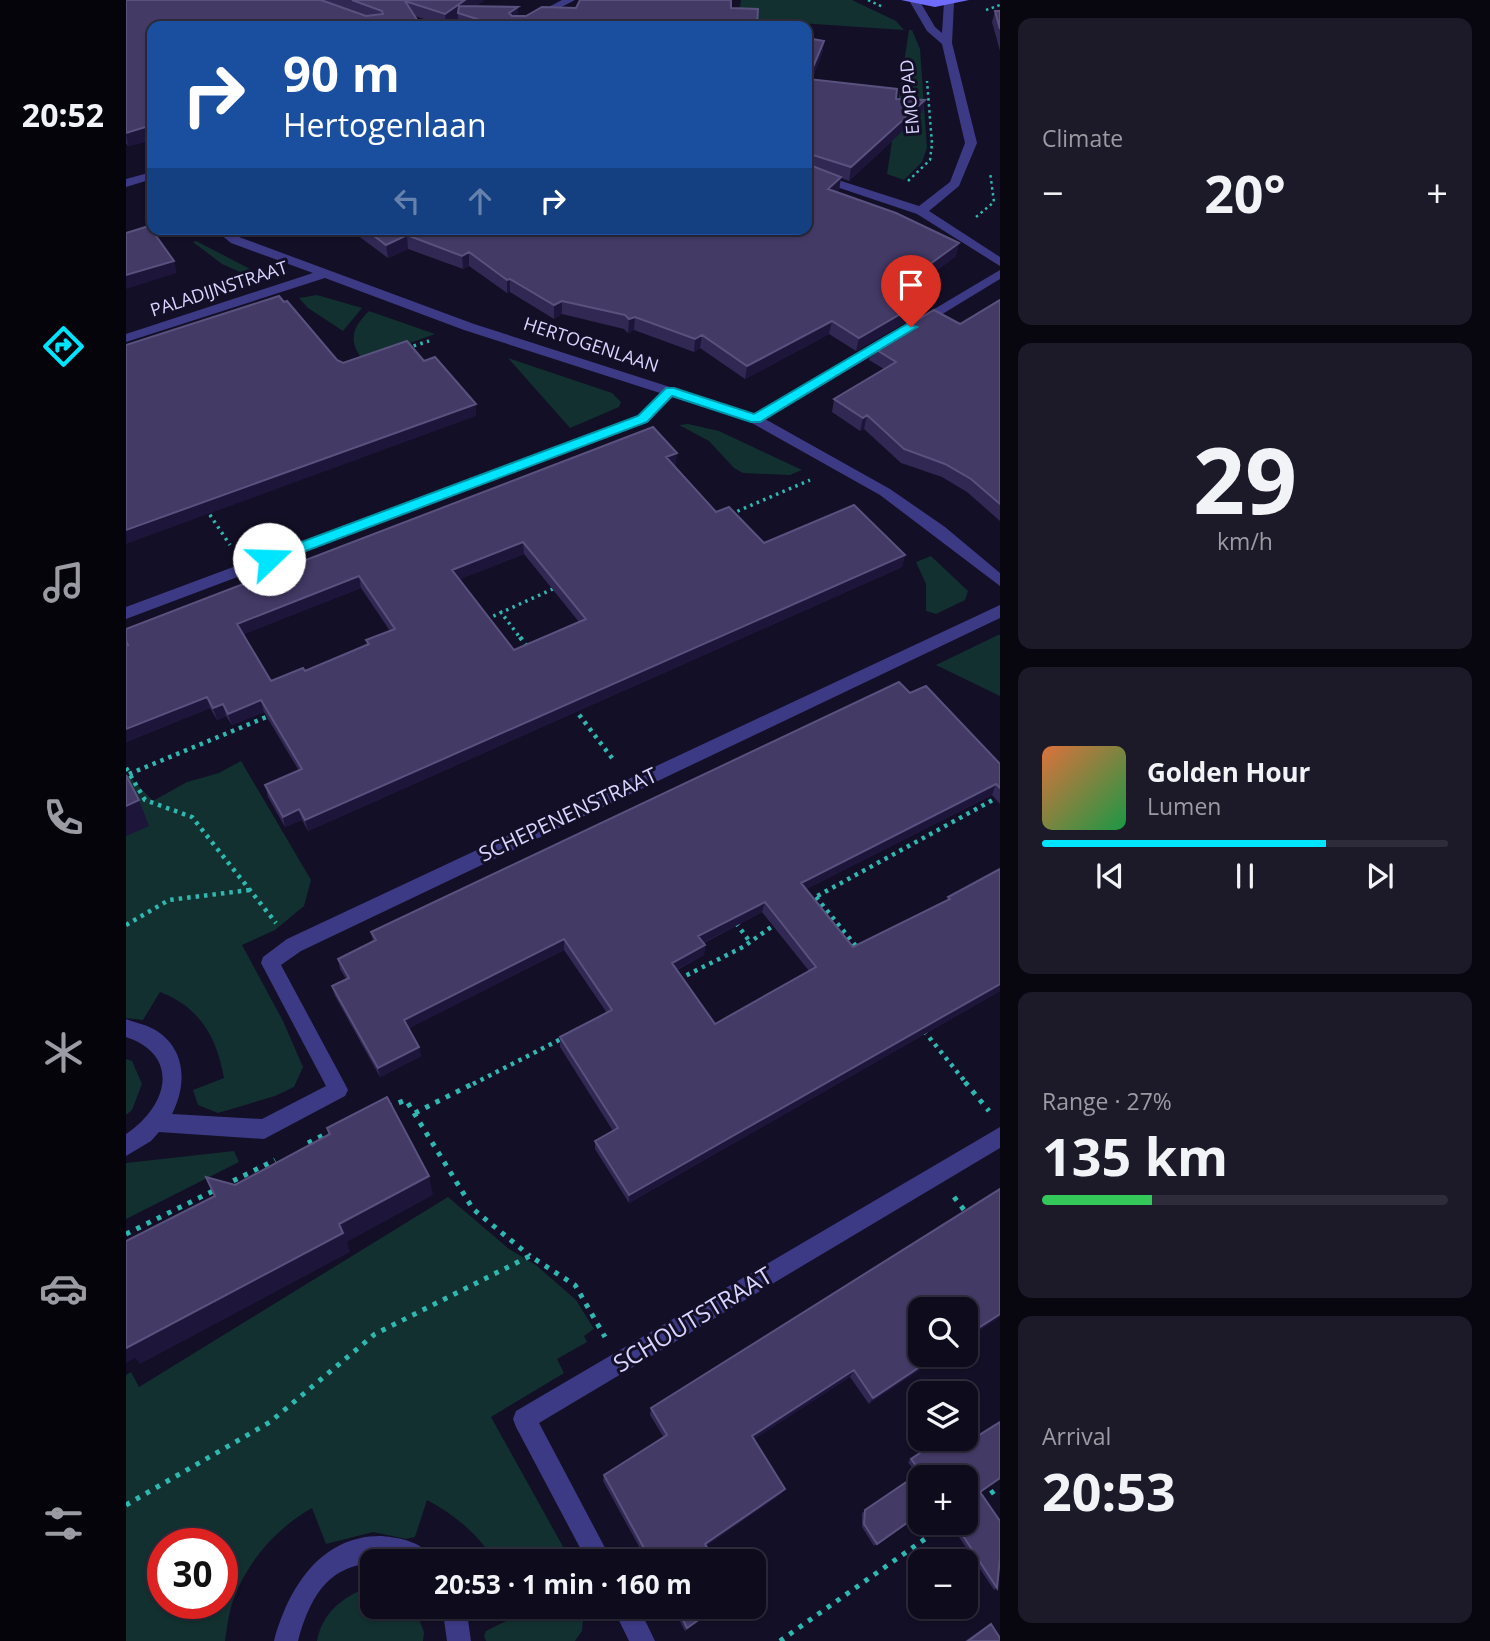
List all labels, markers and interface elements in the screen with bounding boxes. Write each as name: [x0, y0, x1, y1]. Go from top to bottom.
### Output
text: 90 m: [283, 40, 400, 106]
icon: right: [168, 49, 259, 140]
street label: EMOPAD: [894, 58, 924, 136]
text: 20:52: [22, 93, 104, 136]
text: Hertogenlaan: [283, 103, 487, 146]
text: Climate: [1042, 122, 1123, 154]
text: 20°: [1204, 157, 1286, 228]
text: −: [1042, 166, 1064, 218]
text: +: [1426, 166, 1448, 218]
icon: left: [388, 182, 426, 220]
icon: ahead: [461, 182, 499, 220]
icon: right: [534, 182, 572, 220]
street label: PALADIJNSTRAAT: [147, 255, 290, 322]
pin: [881, 255, 941, 327]
icon: arrive: [892, 266, 930, 304]
street label: HERTOGENLAAN: [521, 311, 662, 377]
icon: directions: [39, 322, 88, 371]
text: 29: [1193, 417, 1297, 541]
position arrow: [232, 522, 306, 596]
text: km/h: [1217, 525, 1273, 557]
icon: music: [39, 558, 88, 607]
text: Golden Hour: [1147, 754, 1310, 790]
street label: SCHEPENENSTRAAT: [474, 760, 662, 868]
text: Lumen: [1147, 790, 1221, 822]
icon: phone: [39, 793, 88, 842]
icon: previous: [1091, 857, 1129, 895]
icon: pause: [1226, 857, 1264, 895]
icon: next: [1361, 857, 1399, 895]
icon: climate: [39, 1028, 88, 1077]
text: Range · 27%: [1042, 1085, 1172, 1117]
text: 135 km: [1042, 1120, 1228, 1191]
street label: SCHOUTSTRAAT: [607, 1258, 778, 1379]
icon: car: [39, 1264, 88, 1313]
map controls: [908, 1297, 978, 1619]
button: search: [908, 1297, 978, 1367]
button: layers: [908, 1381, 978, 1451]
text: Arrival: [1042, 1420, 1111, 1452]
text: 20:53: [1042, 1455, 1176, 1526]
button: +: [908, 1465, 978, 1535]
icon: filters: [39, 1499, 88, 1548]
speed limit sign: 30: [147, 1528, 238, 1619]
button: −: [908, 1549, 978, 1619]
text: 20:53 · 1 min · 160 m: [434, 1566, 692, 1602]

